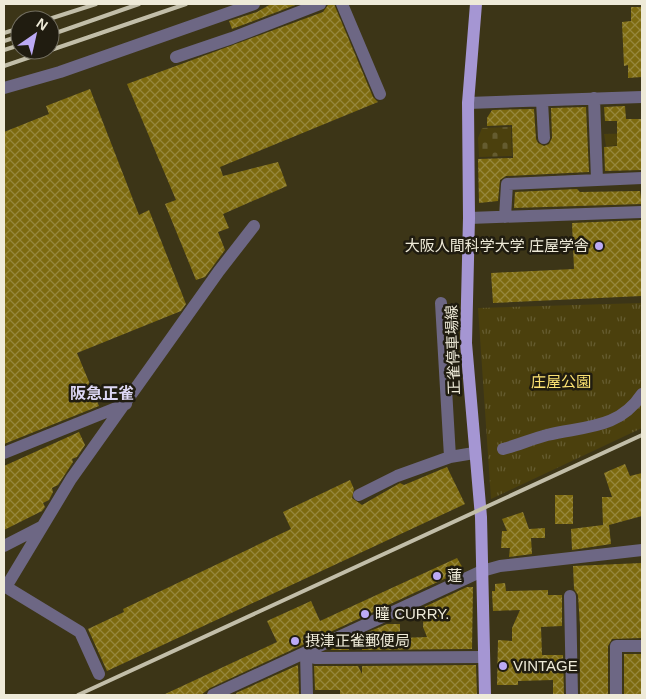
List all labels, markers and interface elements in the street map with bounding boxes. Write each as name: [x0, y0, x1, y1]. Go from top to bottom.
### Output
north arrow: [10, 10, 60, 60]
text: N: [34, 15, 51, 34]
place label: 大阪人間科学大学 庄屋学舎: [405, 237, 589, 254]
marker: 大阪人間科学大学 庄屋学舎: [593, 240, 605, 252]
street label: 正雀停車場線: [442, 305, 463, 395]
park label: 庄屋公園: [531, 373, 591, 390]
district label: 阪急正雀: [70, 385, 134, 402]
place label: 蓮: [447, 567, 462, 584]
marker: 蓮: [431, 570, 443, 582]
place label: 瞳 CURRY.: [375, 605, 449, 622]
marker: 瞳 CURRY.: [359, 608, 371, 620]
place label: 摂津正雀郵便局: [305, 632, 410, 649]
marker: 摂津正雀郵便局: [289, 635, 301, 647]
place label: VINTAGE: [513, 657, 578, 674]
marker: VINTAGE: [497, 660, 509, 672]

